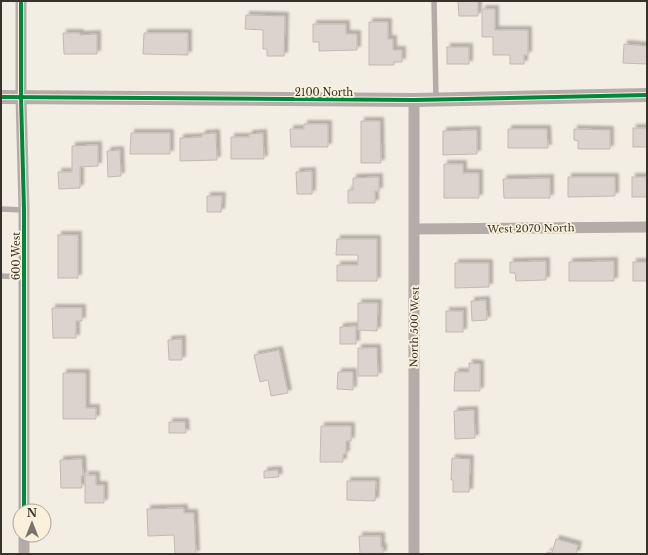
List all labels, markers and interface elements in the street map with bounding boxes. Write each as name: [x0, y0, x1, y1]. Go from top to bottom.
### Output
street label: 2100 North: [295, 86, 353, 99]
street label: West 2070 North: [486, 221, 575, 236]
street label: 600 West: [10, 232, 23, 280]
street label: North 500 West: [407, 286, 422, 368]
north arrow: [12, 503, 52, 543]
text: N: [27, 506, 38, 520]

